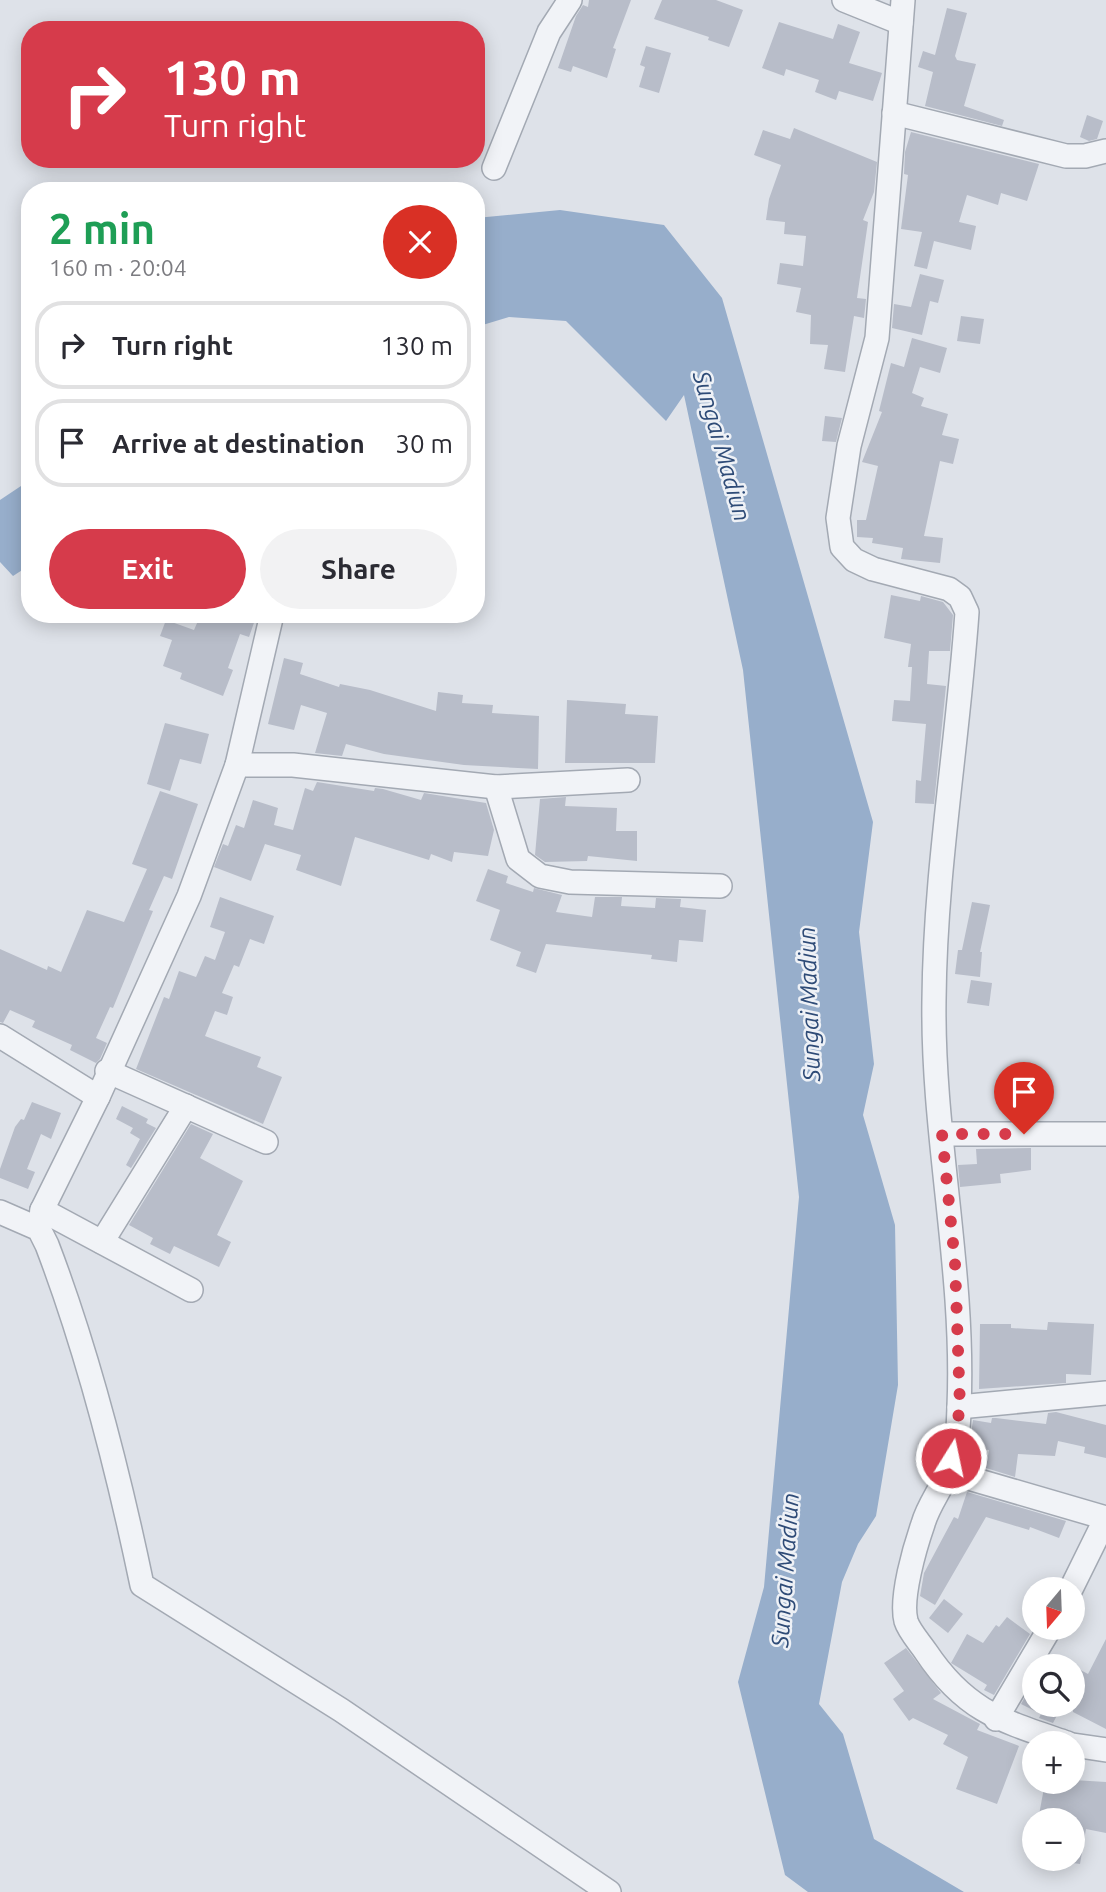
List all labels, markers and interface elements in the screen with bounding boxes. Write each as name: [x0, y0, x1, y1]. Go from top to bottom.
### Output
icon: right: [49, 49, 140, 140]
text: 130 m: [164, 49, 301, 104]
text: Turn right: [164, 107, 306, 143]
text: 2 min: [49, 205, 155, 252]
button: close: [383, 205, 457, 279]
text: 160 m · 20:04: [49, 255, 187, 280]
icon: right: [53, 326, 91, 364]
text: Turn right: [112, 331, 233, 360]
text: 130 m: [381, 331, 453, 360]
water label: Sungai Madiun: [687, 367, 756, 524]
icon: arrive: [53, 424, 91, 462]
text: Arrive at destination: [112, 429, 365, 458]
text: 30 m: [395, 429, 453, 458]
button: Exit: [49, 529, 246, 609]
button: Share: [260, 529, 457, 609]
water label: Sungai Madiun: [793, 926, 825, 1083]
pin: [994, 1062, 1054, 1134]
icon: arrive: [1005, 1073, 1043, 1111]
position arrow: [914, 1421, 988, 1495]
water label: Sungai Madiun: [766, 1492, 804, 1649]
north arrow: [1022, 1577, 1085, 1640]
map controls: [1022, 1577, 1085, 1871]
button: search: [1022, 1654, 1085, 1717]
button: +: [1022, 1731, 1085, 1794]
button: −: [1022, 1808, 1085, 1871]

